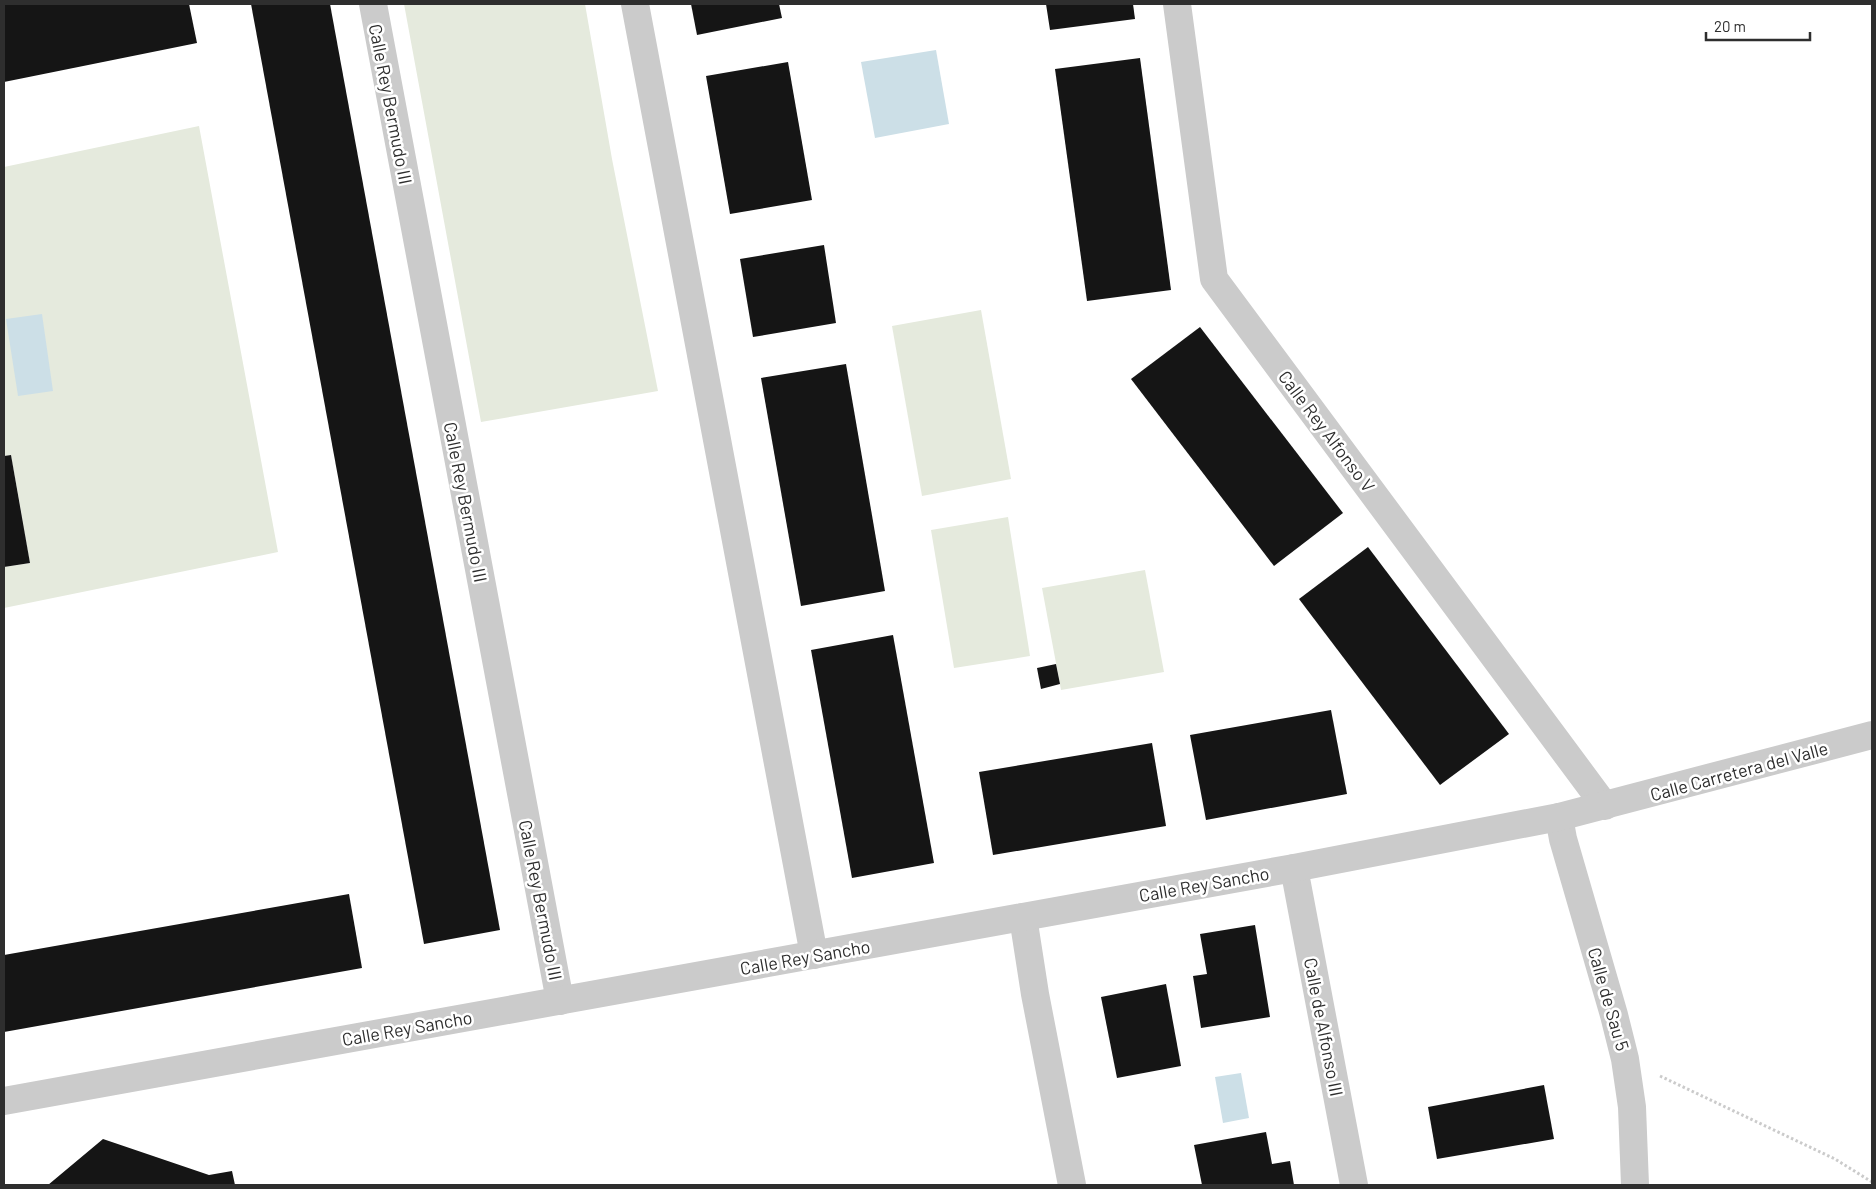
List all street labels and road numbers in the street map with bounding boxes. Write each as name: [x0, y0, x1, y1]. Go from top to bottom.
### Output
street label: Calle Rey Bermudo III: [365, 22, 417, 186]
street label: Calle Rey Alfonso V: [1274, 366, 1380, 496]
street label: Calle Rey Bermudo III: [440, 420, 492, 584]
street label: Calle Carretera del Valle: [1648, 737, 1830, 805]
street label: Calle Rey Bermudo III: [515, 818, 567, 982]
street label: Calle Rey Sancho: [1137, 862, 1271, 906]
street label: Calle Rey Sancho: [738, 935, 872, 979]
street label: Calle de Sau 5: [1584, 945, 1634, 1053]
street label: Calle de Alfonso III: [1300, 956, 1348, 1098]
street label: Calle Rey Sancho: [340, 1006, 474, 1050]

